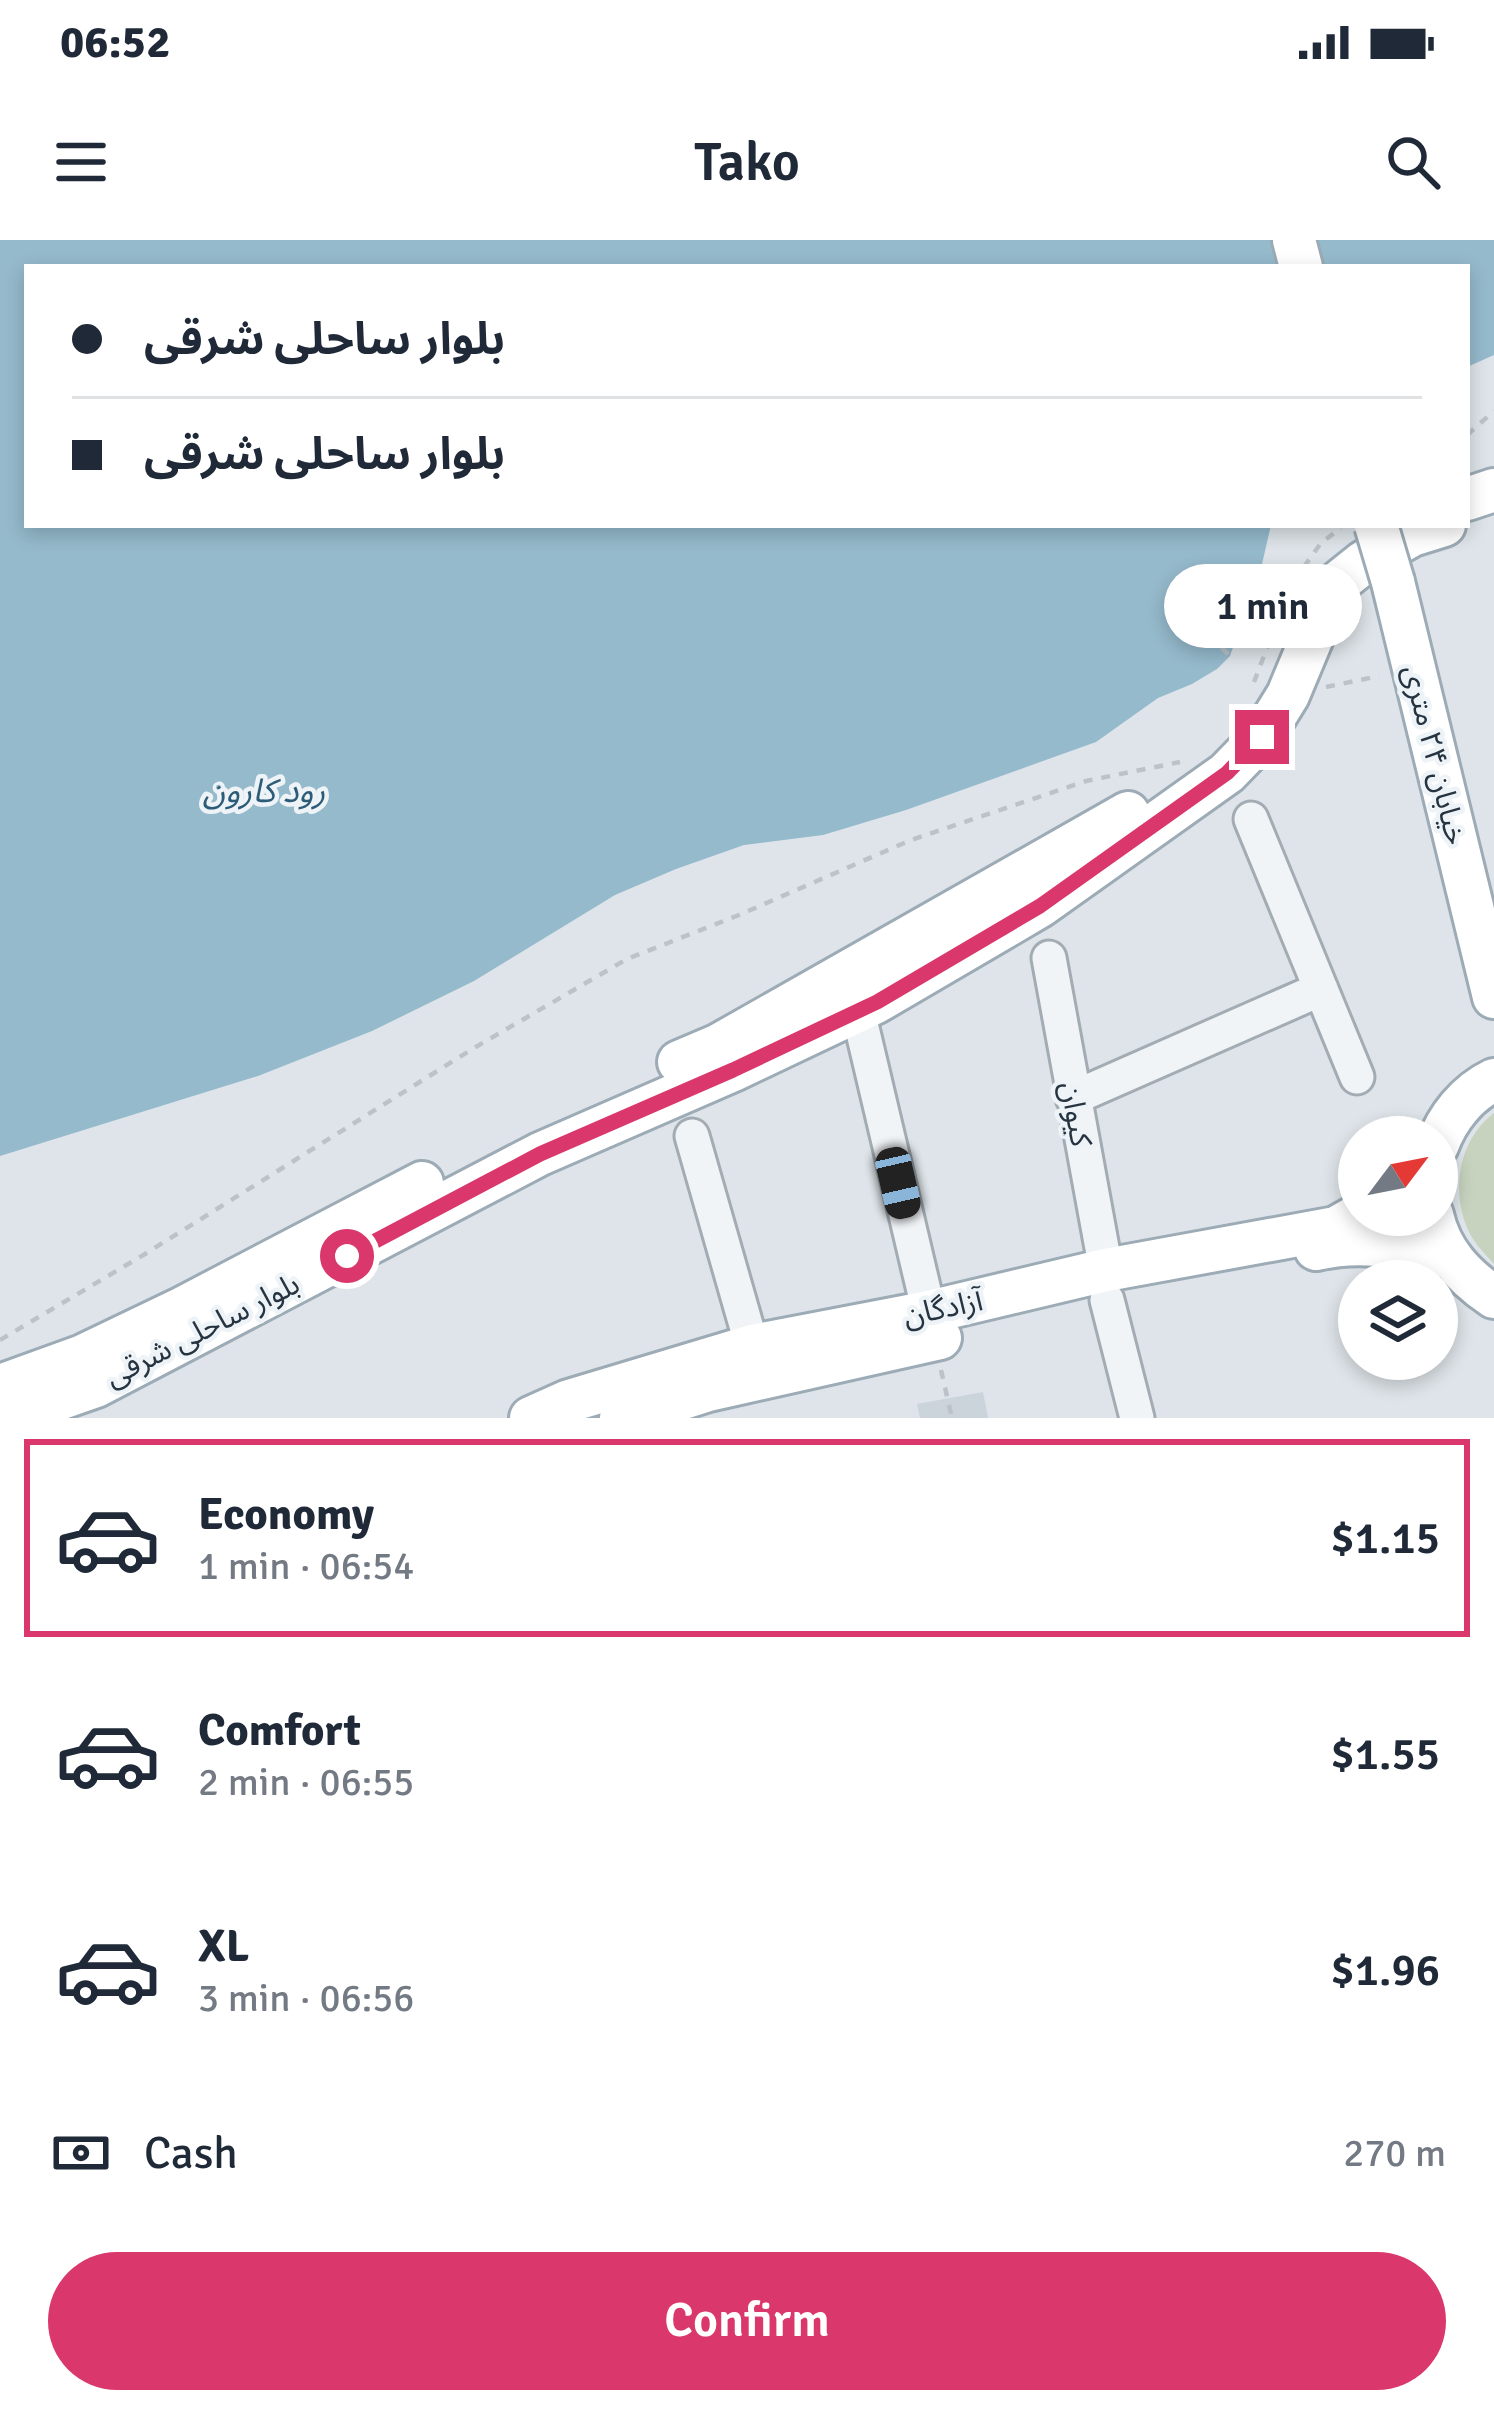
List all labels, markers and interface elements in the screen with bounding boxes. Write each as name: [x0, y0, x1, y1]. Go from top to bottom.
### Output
text: 06:52: [60, 15, 170, 70]
icon: menu: [48, 129, 114, 195]
text: Tako: [694, 129, 800, 196]
icon: search: [1380, 129, 1446, 195]
text: بلوار ساحلی شرقی: [144, 312, 505, 367]
text: بلوار ساحلی شرقی: [144, 427, 505, 482]
callout: 1 min: [1163, 563, 1361, 647]
text: 1 min: [1216, 582, 1310, 630]
street label: خیابان ۲۴ متری: [1394, 661, 1475, 849]
route end: [1235, 710, 1289, 764]
water label: رود کارون: [203, 771, 325, 812]
street label: کیوان: [1052, 1079, 1100, 1150]
north arrow: [1338, 1116, 1458, 1236]
map controls: [1338, 1116, 1458, 1380]
car: [872, 1144, 924, 1222]
route start: [320, 1229, 374, 1283]
button: layers: [1338, 1260, 1458, 1380]
street label: بلوار ساحلی شرقی: [99, 1265, 306, 1395]
street label: آزادگان: [900, 1282, 987, 1335]
icon: car: [54, 1484, 162, 1592]
text: Economy: [198, 1487, 374, 1542]
text: $1.15: [1330, 1511, 1440, 1566]
text: 1 min · 06:54: [198, 1542, 414, 1590]
icon: car: [54, 1700, 162, 1808]
text: Comfort: [198, 1703, 361, 1758]
text: $1.55: [1330, 1727, 1440, 1782]
text: 2 min · 06:55: [198, 1758, 414, 1806]
icon: car: [54, 1916, 162, 2024]
text: XL: [198, 1919, 249, 1974]
text: $1.96: [1330, 1943, 1440, 1998]
text: 3 min · 06:56: [198, 1974, 414, 2022]
icon: cash: [48, 2120, 114, 2186]
text: Cash: [144, 2126, 238, 2181]
text: 270 m: [1343, 2129, 1446, 2177]
button: Confirm: [48, 2252, 1446, 2390]

